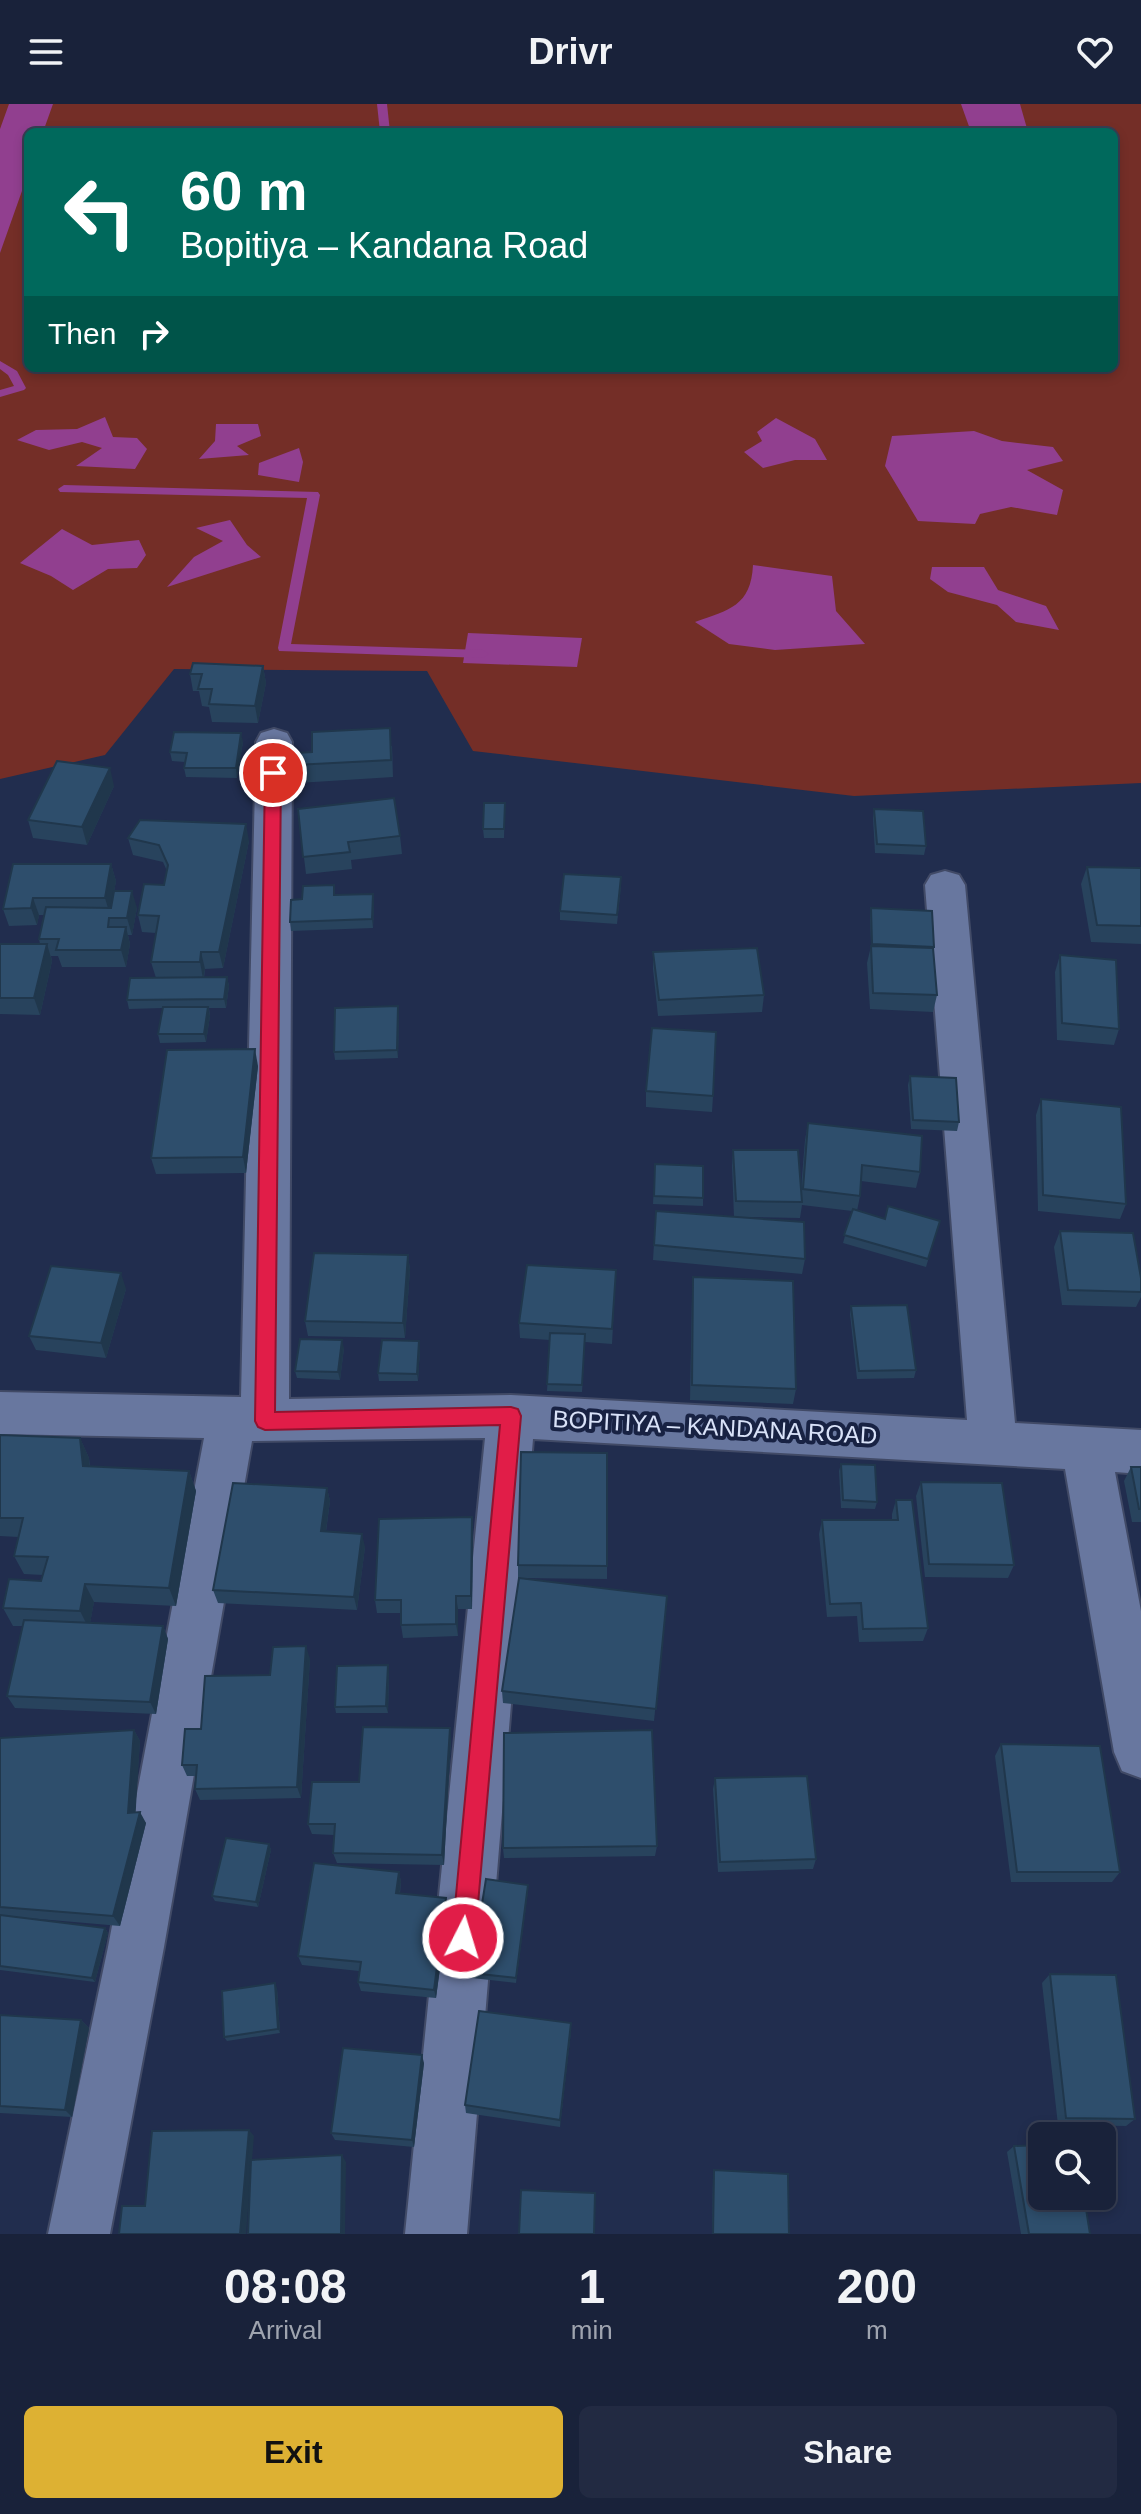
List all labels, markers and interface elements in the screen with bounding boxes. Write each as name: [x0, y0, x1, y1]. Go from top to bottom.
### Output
icon: menu: [24, 30, 68, 74]
icon: heart: [1073, 30, 1117, 74]
text: Drivr: [528, 31, 613, 72]
text: 60 m: [180, 159, 308, 222]
icon: left: [48, 160, 152, 264]
text: Bopitiya – Kandana Road: [180, 225, 588, 266]
icon: right: [132, 312, 176, 356]
text: Then: [48, 317, 116, 350]
pin: [239, 739, 307, 807]
icon: arrive: [251, 751, 295, 795]
street label: BOPITIYA – KANDANA ROAD: [552, 1405, 878, 1449]
position arrow: [421, 1896, 505, 1980]
map controls: [1028, 2122, 1116, 2210]
button: search: [1028, 2122, 1116, 2210]
text: 08:08: [224, 2260, 347, 2313]
text: 1: [578, 2260, 605, 2313]
text: 200: [837, 2260, 917, 2313]
text: Arrival: [249, 2315, 322, 2345]
text: min: [571, 2315, 613, 2345]
text: m: [866, 2315, 888, 2345]
button: Exit: [24, 2406, 563, 2498]
button: Share: [579, 2406, 1117, 2498]

